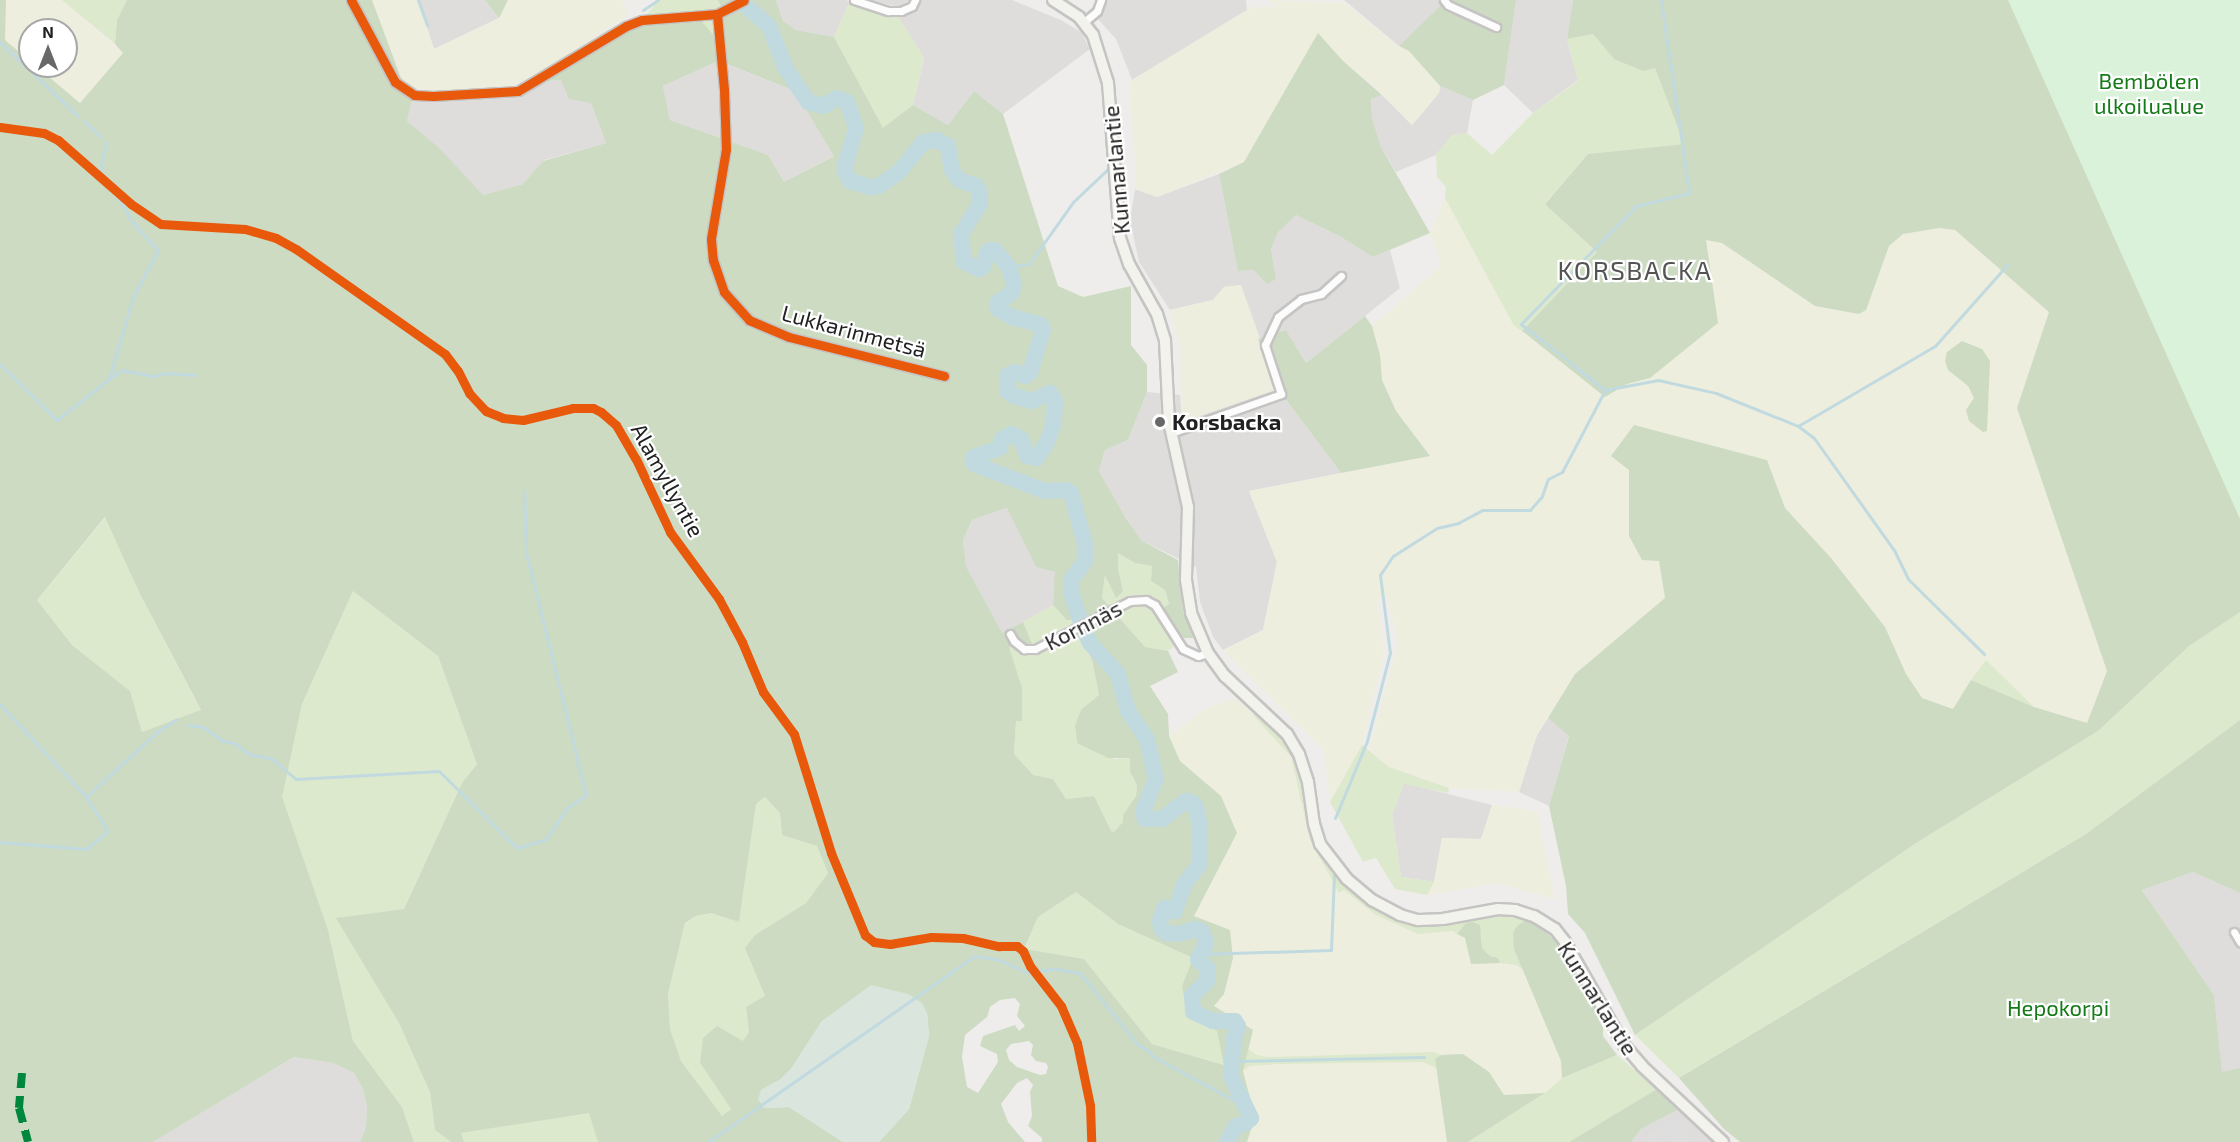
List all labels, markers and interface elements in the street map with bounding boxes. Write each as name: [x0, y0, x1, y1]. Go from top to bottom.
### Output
north arrow: [18, 18, 78, 78]
text: N: [42, 22, 54, 41]
park label: Bembölen ulkoilualue: [2094, 67, 2204, 118]
street label: Kunnarlantie: [1097, 105, 1135, 235]
district label: KORSBACKA: [1558, 254, 1712, 286]
street label: Lukkarinmetsä: [779, 299, 929, 363]
place label: Korsbacka: [1172, 409, 1281, 435]
marker: Korsbacka: [1153, 415, 1167, 429]
street label: Alamyllyntie: [626, 419, 710, 541]
street label: Kornnäs: [1040, 594, 1126, 656]
street label: Kunnarlantie: [1553, 936, 1643, 1060]
park label: Hepokorpi: [2007, 995, 2109, 1021]

